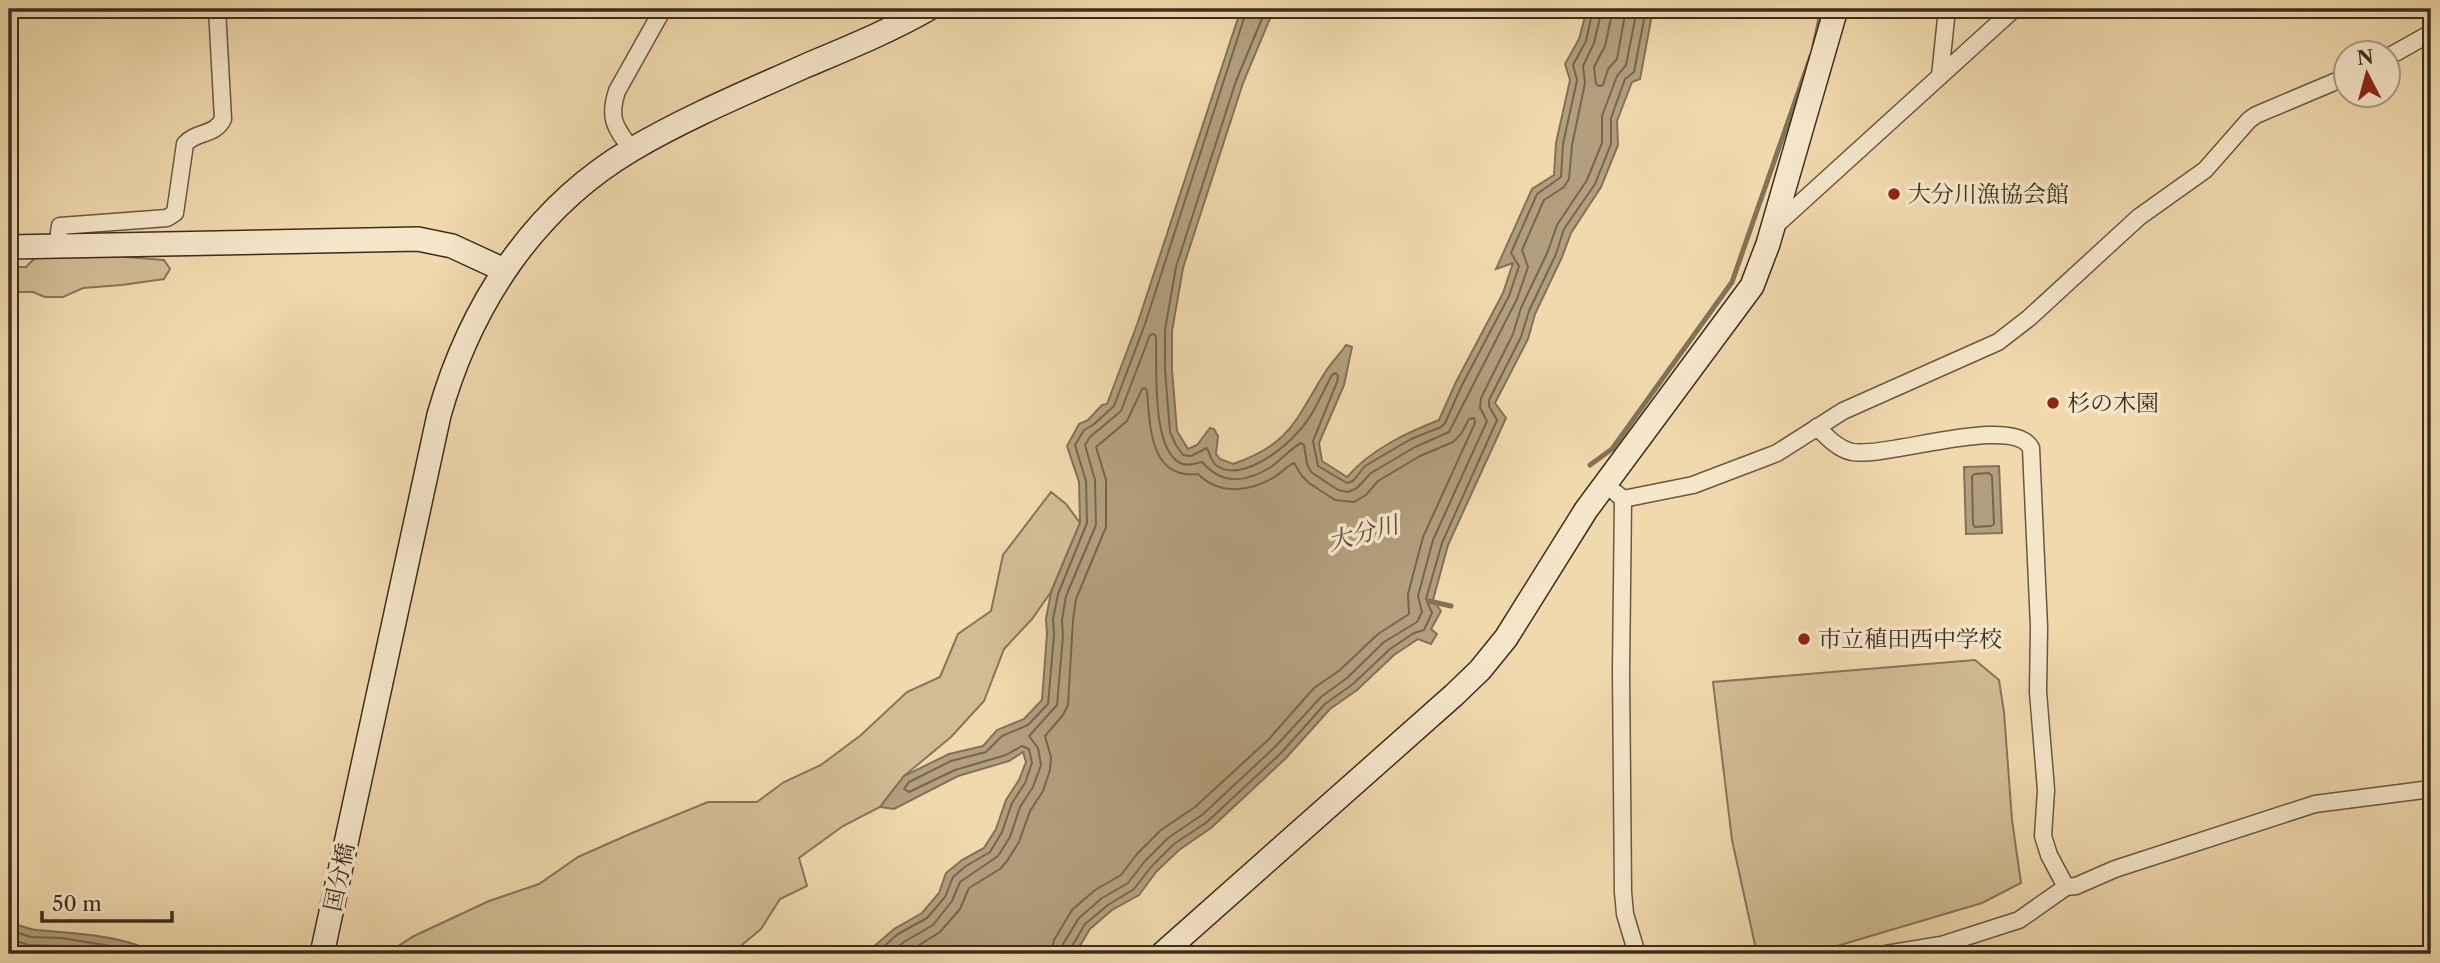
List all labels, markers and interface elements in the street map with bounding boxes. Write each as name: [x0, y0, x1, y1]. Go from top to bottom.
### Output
north arrow: [2332, 38, 2402, 108]
text: N: [2356, 45, 2375, 70]
place label: 大分川漁協会館: [1908, 180, 2069, 208]
marker: 大分川漁協会館: [1886, 186, 1902, 202]
place label: 杉の木園: [2067, 389, 2159, 417]
marker: 杉の木園: [2045, 395, 2061, 411]
water label: 大分川: [1324, 509, 1404, 556]
place label: 市立稙田西中学校: [1818, 625, 2002, 653]
marker: 市立稙田西中学校: [1796, 631, 1812, 647]
street label: 国分橋: [318, 840, 360, 914]
scale bar: [42, 879, 172, 923]
text: 50 m: [52, 891, 102, 916]

